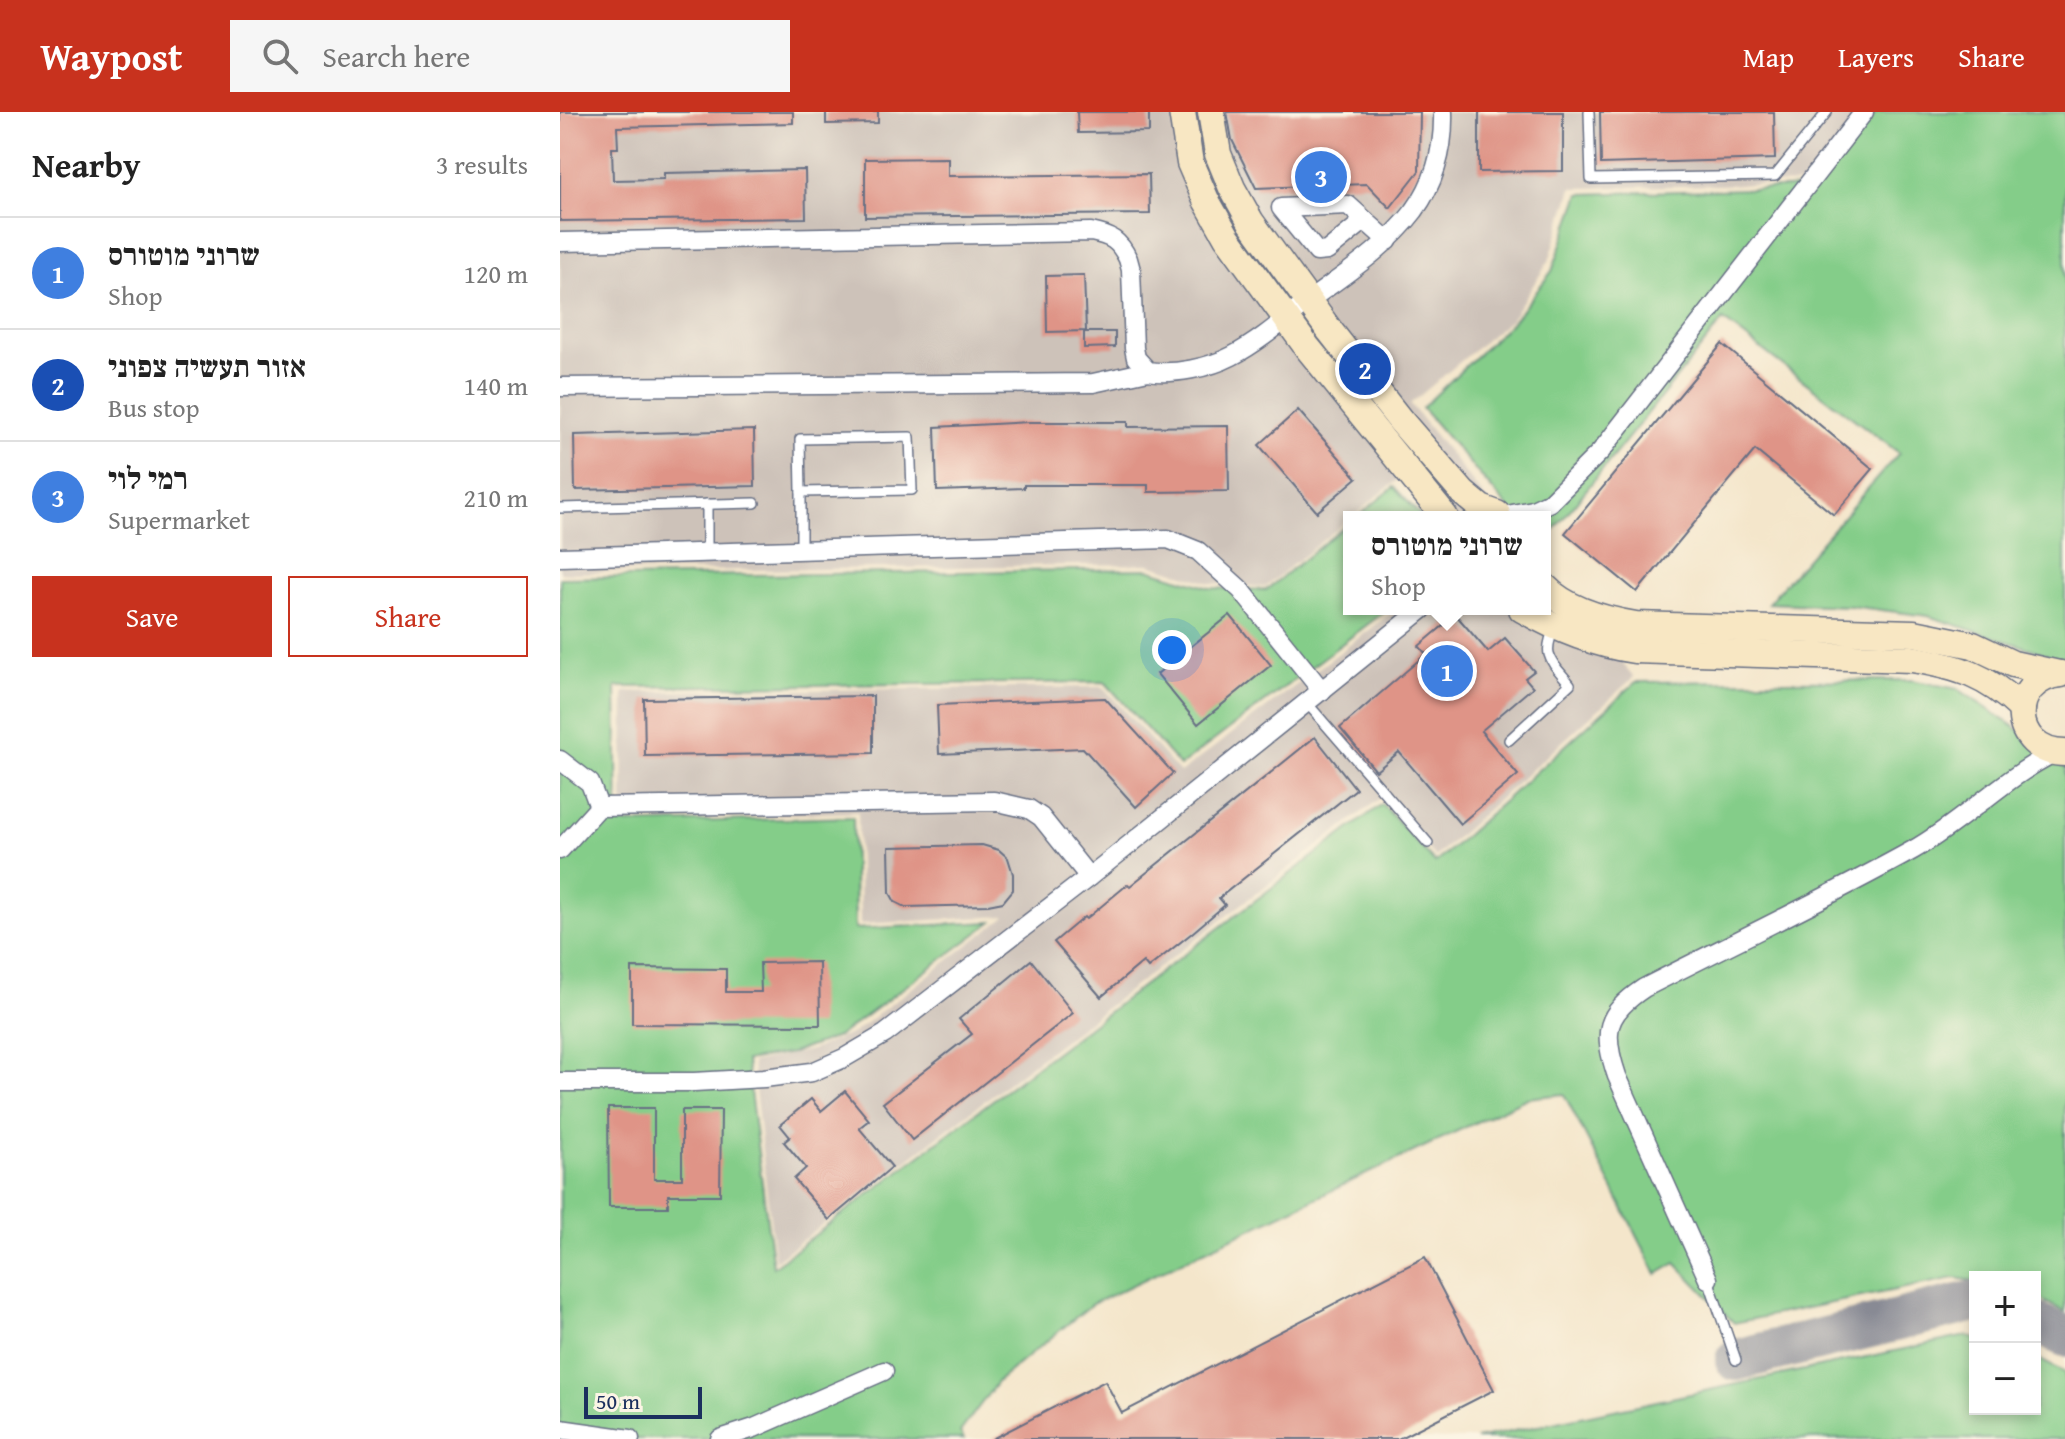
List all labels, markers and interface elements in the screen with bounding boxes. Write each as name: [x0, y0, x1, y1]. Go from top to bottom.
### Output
search box: [230, 20, 790, 92]
text: Waypost: [40, 28, 182, 84]
icon: search: [258, 34, 302, 78]
text: Search here: [322, 34, 470, 78]
text: Map: [1743, 36, 1794, 77]
text: Layers: [1838, 36, 1914, 77]
text: Share: [1958, 36, 2025, 77]
text: Nearby: [32, 140, 141, 189]
text: 3 results: [436, 145, 528, 184]
pin: 3: [1295, 147, 1347, 207]
text: שרוני מוטורס: [108, 232, 260, 276]
text: 1: [51, 254, 65, 293]
text: 120 m: [463, 254, 528, 293]
text: Shop: [108, 276, 163, 315]
pin: 2: [1339, 339, 1391, 399]
text: אזור תעשיה צפוני: [108, 344, 306, 388]
text: 2: [51, 366, 65, 405]
text: 140 m: [463, 366, 528, 405]
text: Bus stop: [108, 388, 200, 427]
text: רמי לוי: [108, 456, 188, 500]
text: 3: [51, 478, 65, 517]
text: 210 m: [463, 478, 528, 517]
text: Supermarket: [108, 500, 250, 539]
popup: [1343, 511, 1551, 615]
text: שרוני מוטורס: [1371, 522, 1523, 566]
text: Shop: [1371, 566, 1426, 605]
button: Save: [32, 576, 272, 657]
button: Share: [288, 576, 528, 657]
your location: [1152, 630, 1192, 670]
pin: 1: [1421, 641, 1473, 701]
map controls: [1969, 1271, 2041, 1415]
button: +: [1969, 1271, 2041, 1343]
button: −: [1969, 1343, 2041, 1415]
scale bar: [584, 1383, 702, 1419]
text: 50 m: [596, 1385, 640, 1417]

